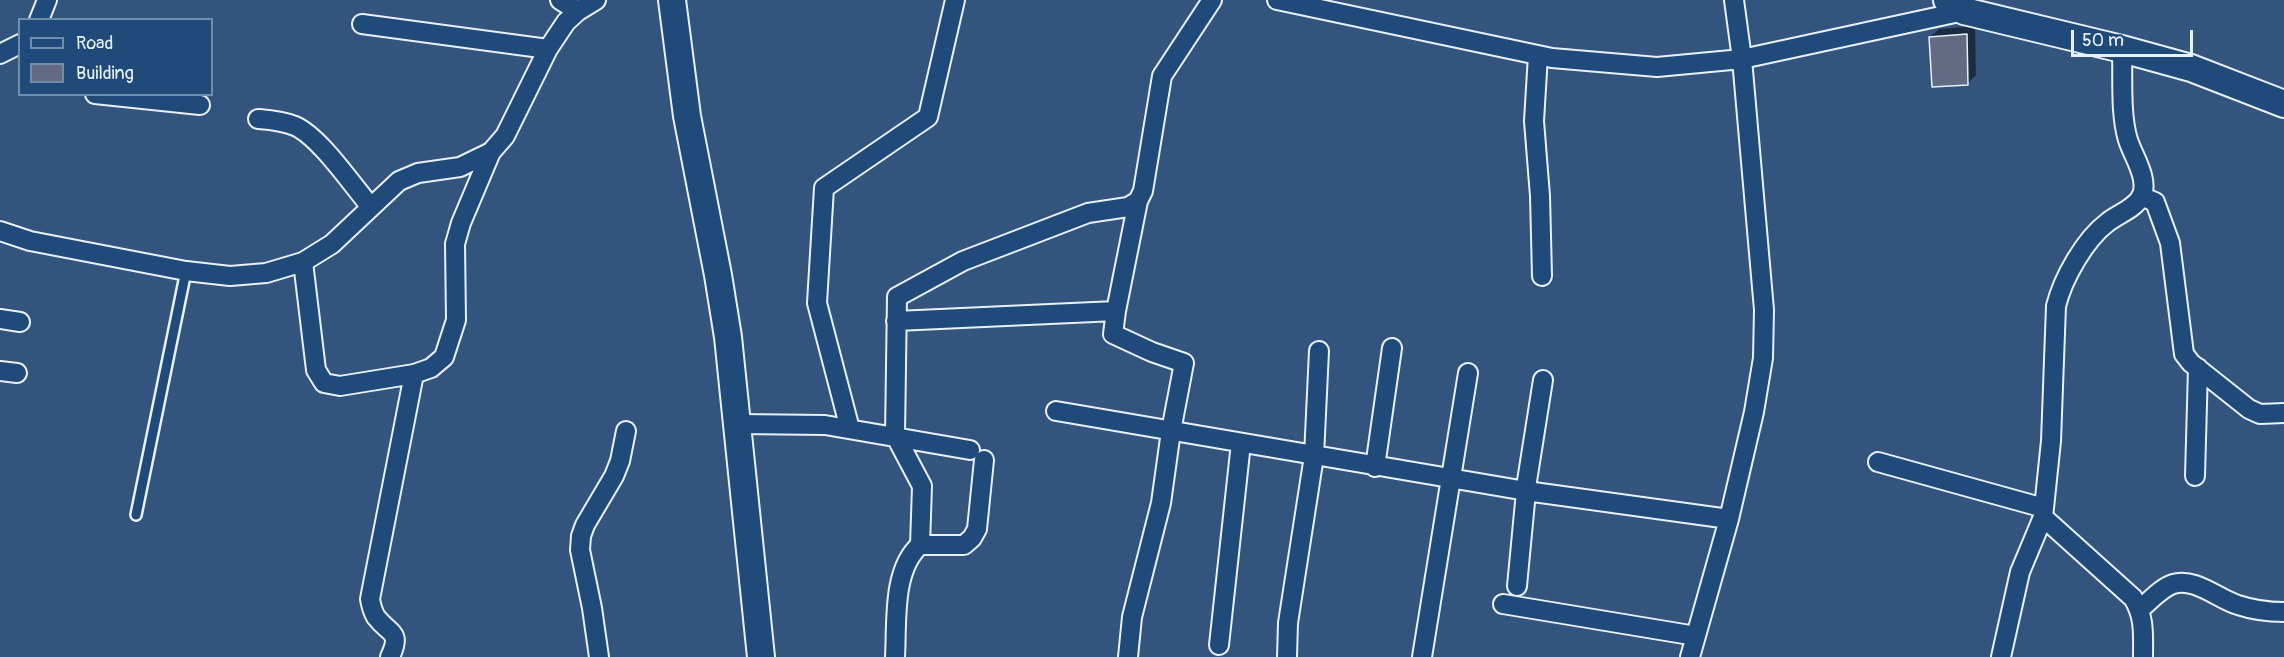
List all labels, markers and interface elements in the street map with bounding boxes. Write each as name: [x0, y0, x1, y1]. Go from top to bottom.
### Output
legend: [18, 18, 213, 96]
scale bar: [2074, 18, 2196, 56]
text: 50 m: [2082, 29, 2124, 52]
text: Road: [76, 32, 113, 55]
text: Building: [76, 62, 134, 85]

